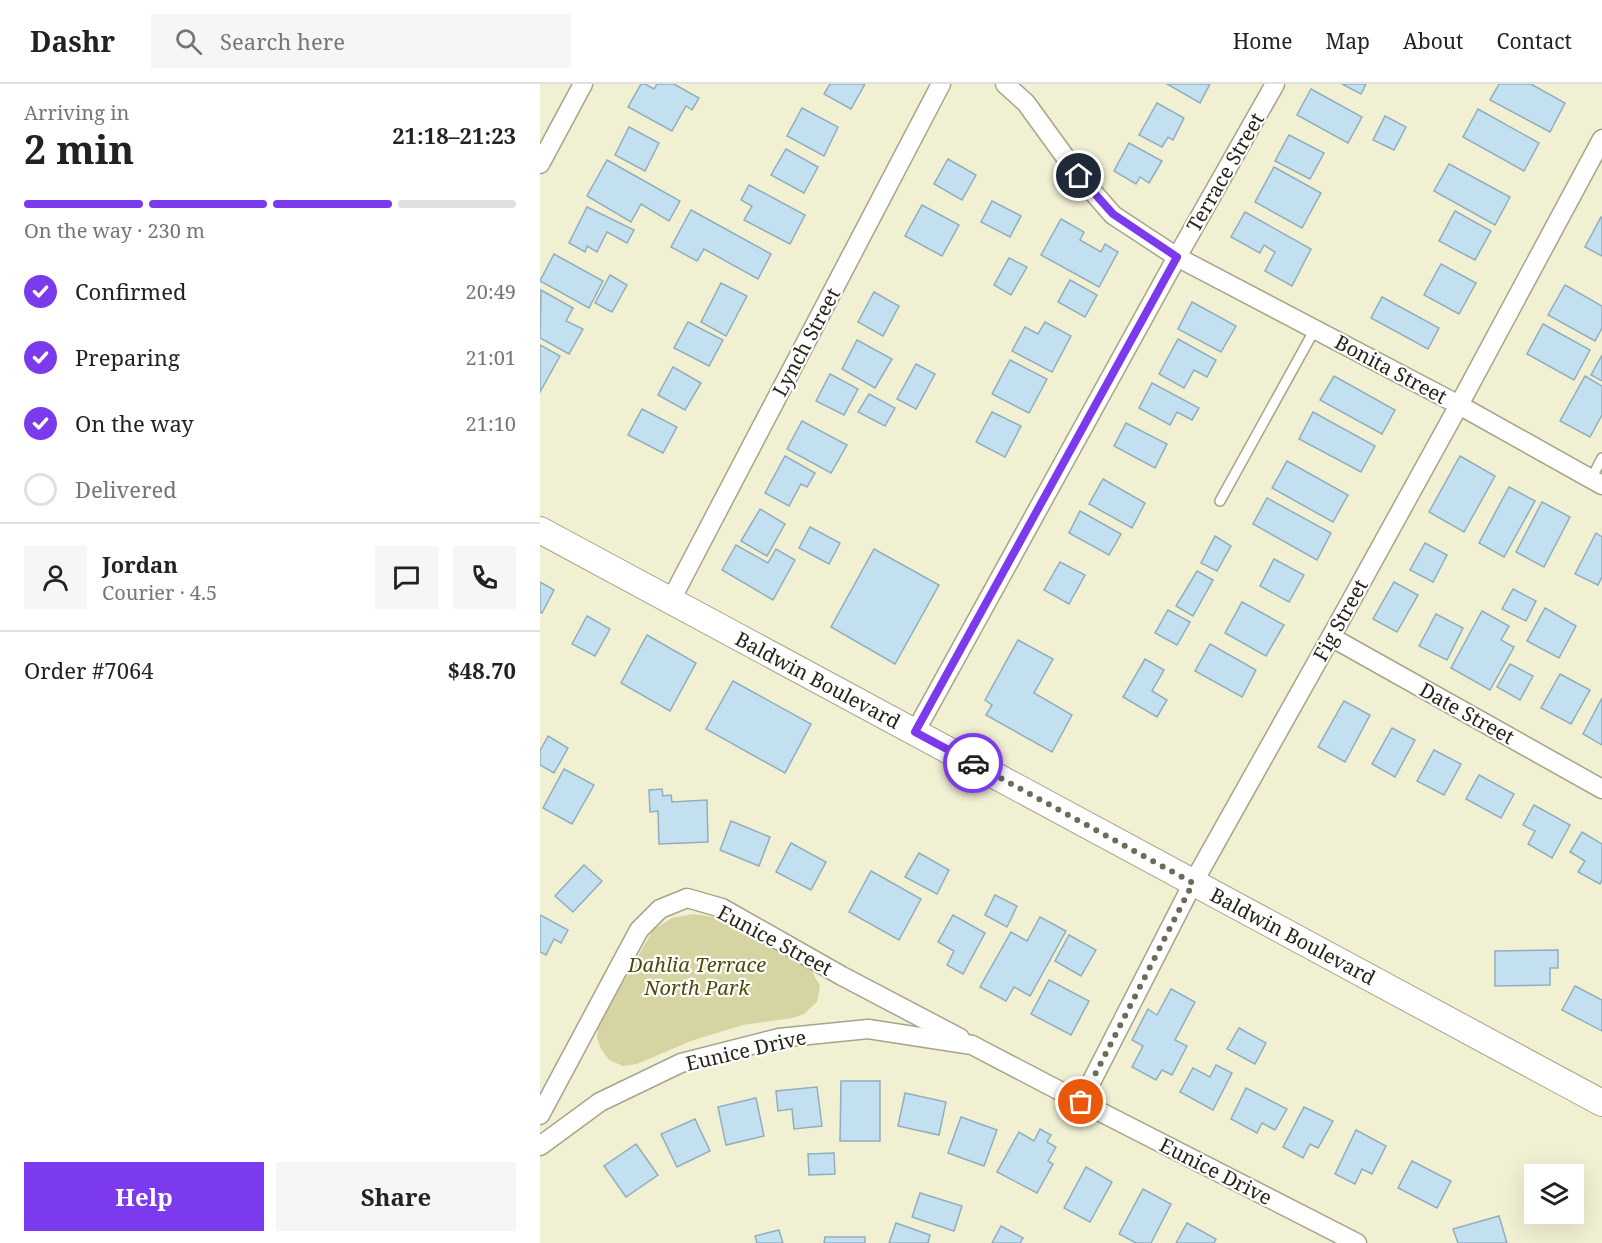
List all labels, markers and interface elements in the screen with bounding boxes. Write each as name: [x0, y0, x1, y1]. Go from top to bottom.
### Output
search box: [151, 14, 571, 68]
text: Dashr: [30, 22, 115, 60]
icon: search: [172, 25, 205, 58]
text: Search here: [220, 26, 345, 56]
text: Home: [1233, 27, 1293, 55]
text: Map: [1326, 27, 1370, 55]
text: About: [1403, 27, 1464, 55]
text: Contact: [1497, 27, 1572, 55]
text: Arriving in: [24, 99, 129, 126]
street label: Terrace Street: [1180, 108, 1270, 236]
text: 21:18–21:23: [392, 120, 516, 150]
text: 2 min: [24, 122, 134, 175]
pin: [1053, 150, 1104, 201]
icon: home: [1062, 159, 1095, 192]
text: On the way · 230 m: [24, 217, 205, 244]
icon: check: [24, 275, 57, 308]
text: Confirmed: [75, 276, 186, 306]
text: 20:49: [466, 278, 516, 305]
street label: Lynch Street: [766, 283, 846, 401]
street label: Bonita Street: [1330, 328, 1452, 410]
icon: check: [24, 341, 57, 374]
text: Preparing: [75, 342, 180, 372]
text: 21:01: [466, 344, 516, 371]
icon: check: [24, 407, 57, 440]
text: On the way: [75, 408, 194, 438]
text: 21:10: [466, 410, 516, 437]
text: Delivered: [75, 474, 177, 504]
button: person: [24, 546, 87, 609]
button: chat: [375, 546, 438, 609]
button: phone: [453, 546, 516, 609]
text: Jordan: [102, 549, 178, 579]
street label: Fig Street: [1306, 574, 1374, 666]
text: Courier · 4.5: [102, 579, 217, 606]
street label: Baldwin Boulevard: [731, 625, 905, 735]
text: Order #7064: [24, 655, 154, 685]
text: $48.70: [447, 655, 516, 685]
street label: Date Street: [1415, 676, 1519, 750]
courier: [943, 733, 1003, 793]
icon: car: [957, 747, 990, 780]
street label: Baldwin Boulevard: [1206, 881, 1380, 991]
street label: Eunice Street: [713, 899, 837, 981]
park label: Dahlia Terrace North Park: [627, 951, 766, 1001]
street label: Eunice Drive: [683, 1023, 809, 1077]
pin: [1055, 1076, 1106, 1127]
icon: bag: [1064, 1085, 1097, 1118]
street label: Eunice Drive: [1155, 1131, 1277, 1211]
button: Help: [24, 1162, 264, 1231]
button: Share: [276, 1162, 516, 1231]
map controls: [1524, 1164, 1584, 1224]
button: layers: [1524, 1164, 1584, 1224]

